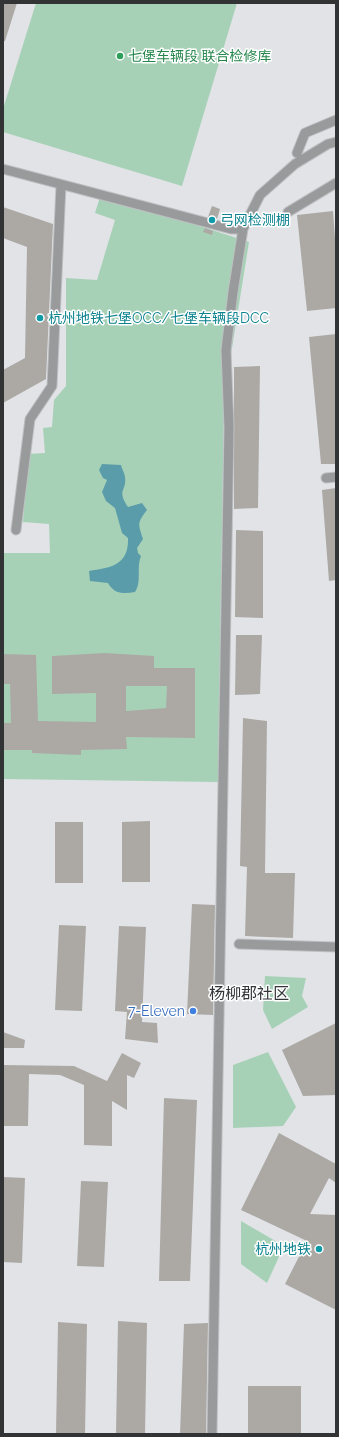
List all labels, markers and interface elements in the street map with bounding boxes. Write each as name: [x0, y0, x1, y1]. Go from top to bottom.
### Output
place label: 七堡车辆段 联合检修库: [128, 48, 272, 64]
marker: 七堡车辆段 联合检修库: [115, 51, 125, 61]
place label: 弓网检测棚: [220, 212, 290, 228]
marker: 弓网检测棚: [207, 215, 217, 225]
place label: 杭州地铁七堡OCC/七堡车辆段DCC: [48, 310, 270, 326]
marker: 杭州地铁七堡OCC/七堡车辆段DCC: [35, 313, 45, 323]
district label: 杨柳郡社区: [209, 984, 289, 1003]
place label: 7-Eleven: [128, 1003, 185, 1019]
marker: 7-Eleven: [188, 1006, 198, 1016]
place label: 杭州地铁: [255, 1241, 311, 1257]
marker: 杭州地铁: [314, 1244, 324, 1254]

